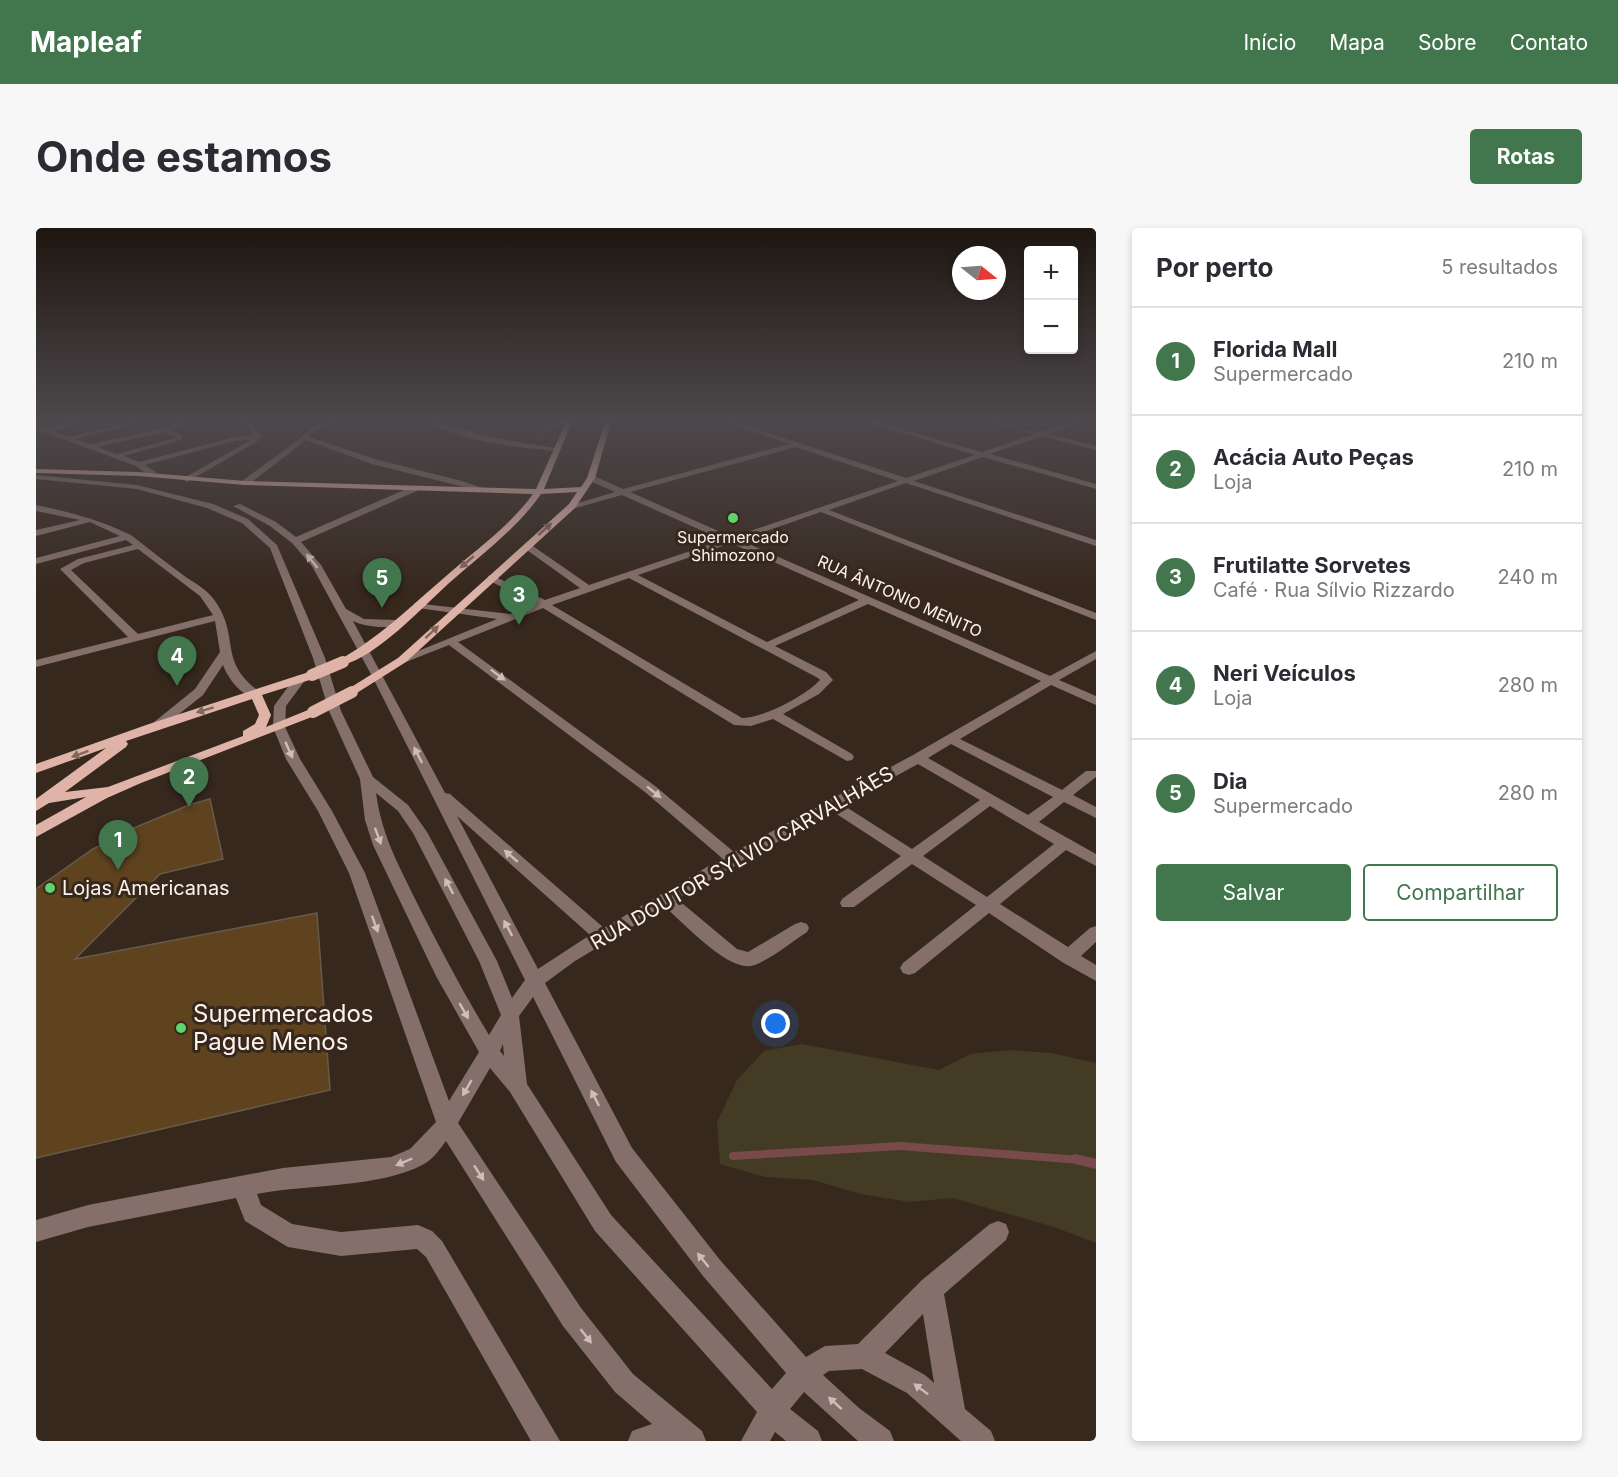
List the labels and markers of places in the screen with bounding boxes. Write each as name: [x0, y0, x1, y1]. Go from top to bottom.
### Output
marker: Supermercado Shimozono: [726, 511, 740, 525]
place label: Supermercado Shimozono: [677, 527, 789, 565]
pin: 5: [362, 558, 402, 608]
pin: 3: [500, 576, 538, 625]
pin: 4: [158, 636, 196, 686]
pin: 2: [170, 758, 208, 807]
pin: 1: [98, 820, 137, 870]
place label: Lojas Americanas: [62, 876, 230, 900]
marker: Lojas Americanas: [43, 881, 57, 895]
place label: Supermercados Pague Menos: [193, 999, 374, 1056]
marker: Supermercados Pague Menos: [174, 1021, 188, 1035]

